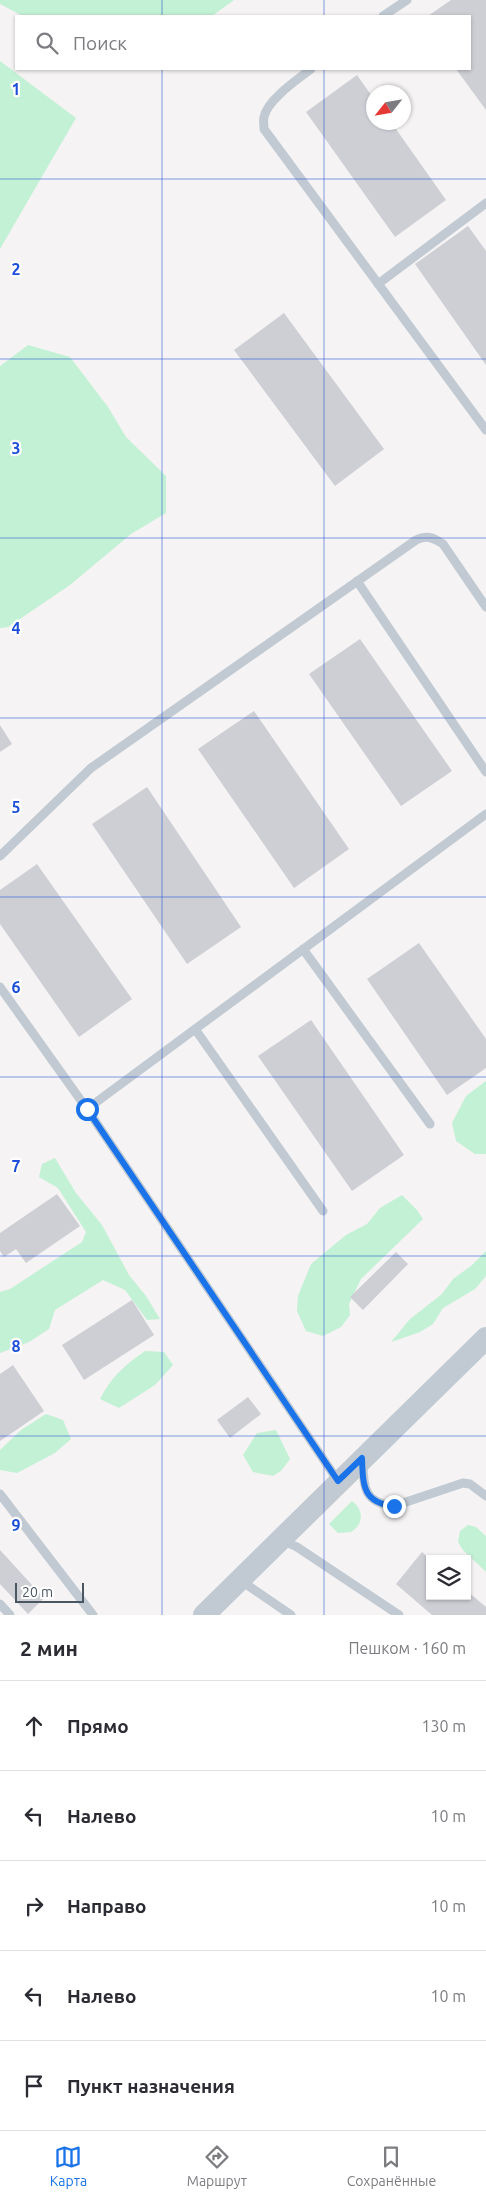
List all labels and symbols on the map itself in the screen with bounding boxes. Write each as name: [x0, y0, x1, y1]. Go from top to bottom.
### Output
text: 1: [11, 80, 21, 98]
north arrow: [366, 85, 411, 130]
text: 2: [11, 260, 21, 278]
text: 3: [11, 439, 21, 457]
text: 4: [11, 619, 21, 637]
text: 5: [11, 798, 21, 816]
text: 6: [11, 978, 21, 996]
route start: [76, 1098, 99, 1121]
text: 7: [11, 1157, 21, 1175]
text: 8: [11, 1337, 21, 1355]
route end: [383, 1495, 406, 1518]
text: 9: [11, 1516, 21, 1534]
scale bar: [15, 1580, 84, 1603]

